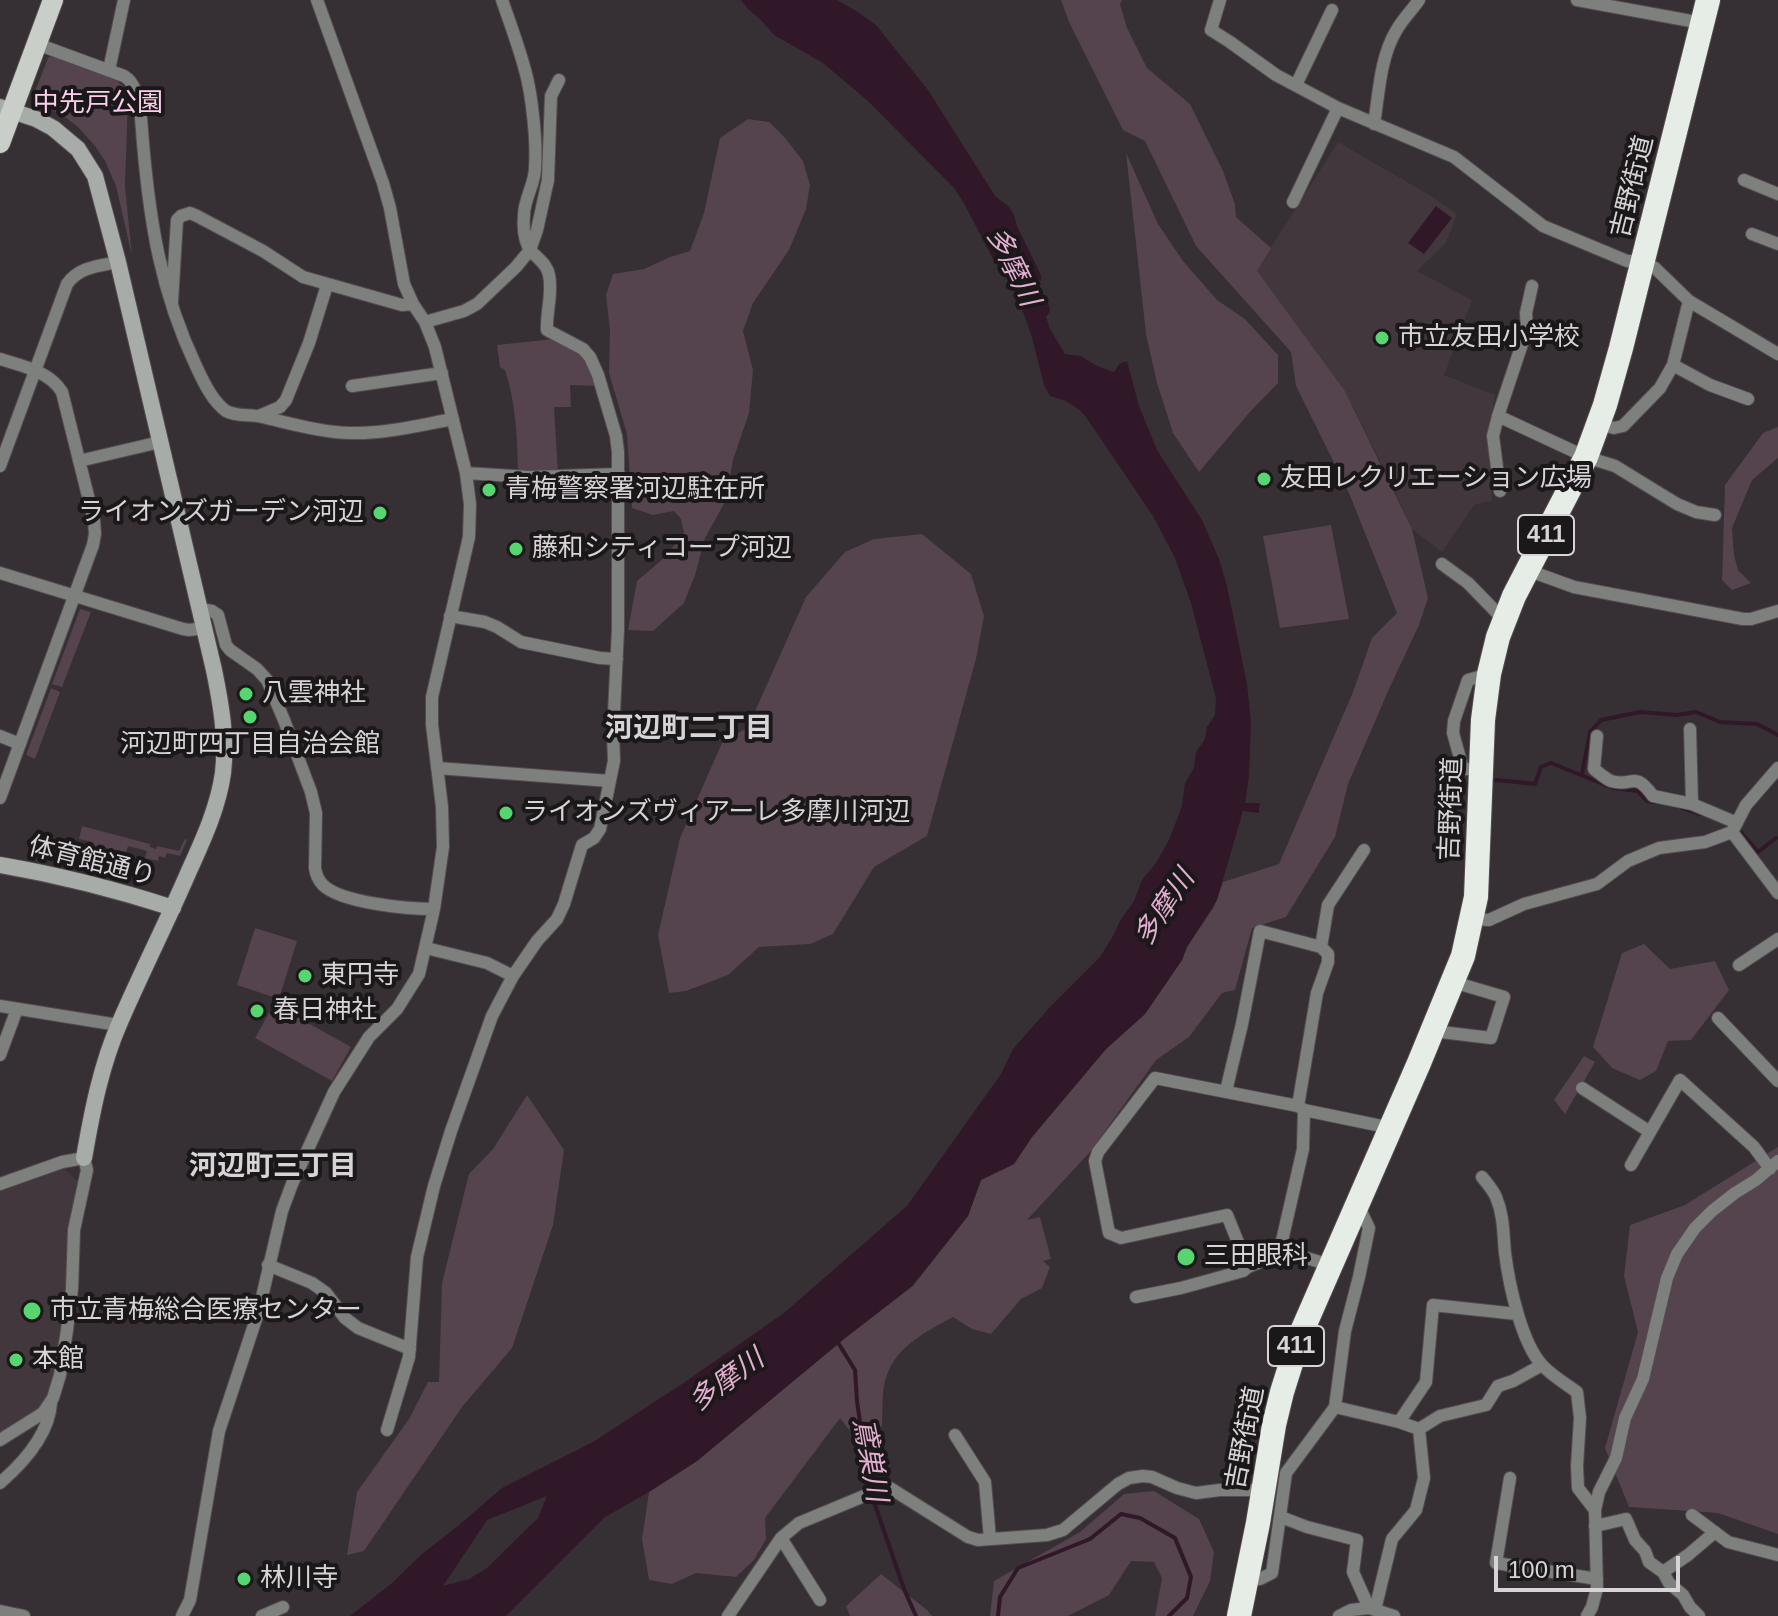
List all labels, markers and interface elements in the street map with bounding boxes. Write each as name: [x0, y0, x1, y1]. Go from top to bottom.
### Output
park label: 中先戸公園: [33, 88, 163, 120]
street label: 吉野街道: [1605, 133, 1661, 241]
water label: 多摩川: [978, 222, 1046, 312]
place label: 市立友田小学校: [1398, 322, 1580, 354]
marker: 市立友田小学校: [1373, 329, 1391, 347]
place label: 友田レクリエーション広場: [1280, 463, 1592, 495]
marker: 友田レクリエーション広場: [1255, 470, 1273, 488]
place label: 青梅警察署河辺駐在所: [505, 474, 765, 506]
marker: 青梅警察署河辺駐在所: [480, 481, 498, 499]
place label: ライオンズガーデン河辺: [78, 497, 364, 529]
marker: ライオンズガーデン河辺: [371, 504, 389, 522]
road number: 411: [1518, 515, 1574, 555]
place label: 藤和シティコープ河辺: [532, 533, 792, 565]
marker: 藤和シティコープ河辺: [507, 540, 525, 558]
place label: 八雲神社: [262, 678, 366, 710]
marker: 八雲神社: [237, 685, 255, 703]
marker: 河辺町四丁目自治会館: [241, 708, 259, 726]
district label: 河辺町二丁目: [605, 712, 773, 746]
place label: 河辺町四丁目自治会館: [120, 729, 380, 761]
street label: 吉野街道: [1435, 756, 1469, 862]
place label: ライオンズヴィアーレ多摩川河辺: [522, 797, 910, 829]
marker: ライオンズヴィアーレ多摩川河辺: [497, 804, 515, 822]
street label: 体育館通り: [25, 831, 159, 893]
water label: 多摩川: [1128, 864, 1202, 952]
place label: 東円寺: [321, 960, 399, 992]
marker: 東円寺: [296, 967, 314, 985]
place label: 春日神社: [273, 995, 377, 1027]
marker: 春日神社: [248, 1002, 266, 1020]
district label: 河辺町三丁目: [189, 1150, 357, 1184]
place label: 三田眼科: [1204, 1241, 1308, 1273]
marker: 三田眼科: [1175, 1246, 1197, 1268]
place label: 市立青梅総合医療センター: [50, 1295, 362, 1327]
marker: 市立青梅総合医療センター: [21, 1300, 43, 1322]
road number: 411: [1268, 1326, 1324, 1366]
water label: 多摩川: [683, 1343, 771, 1419]
place label: 本館: [32, 1344, 84, 1376]
marker: 本館: [7, 1351, 25, 1369]
street label: 吉野街道: [1221, 1384, 1271, 1492]
water label: 鳶巣川: [845, 1416, 893, 1504]
scale bar: [1498, 1540, 1684, 1590]
text: 100 m: [1508, 1556, 1575, 1583]
place label: 林川寺: [260, 1563, 338, 1595]
marker: 林川寺: [235, 1570, 253, 1588]

